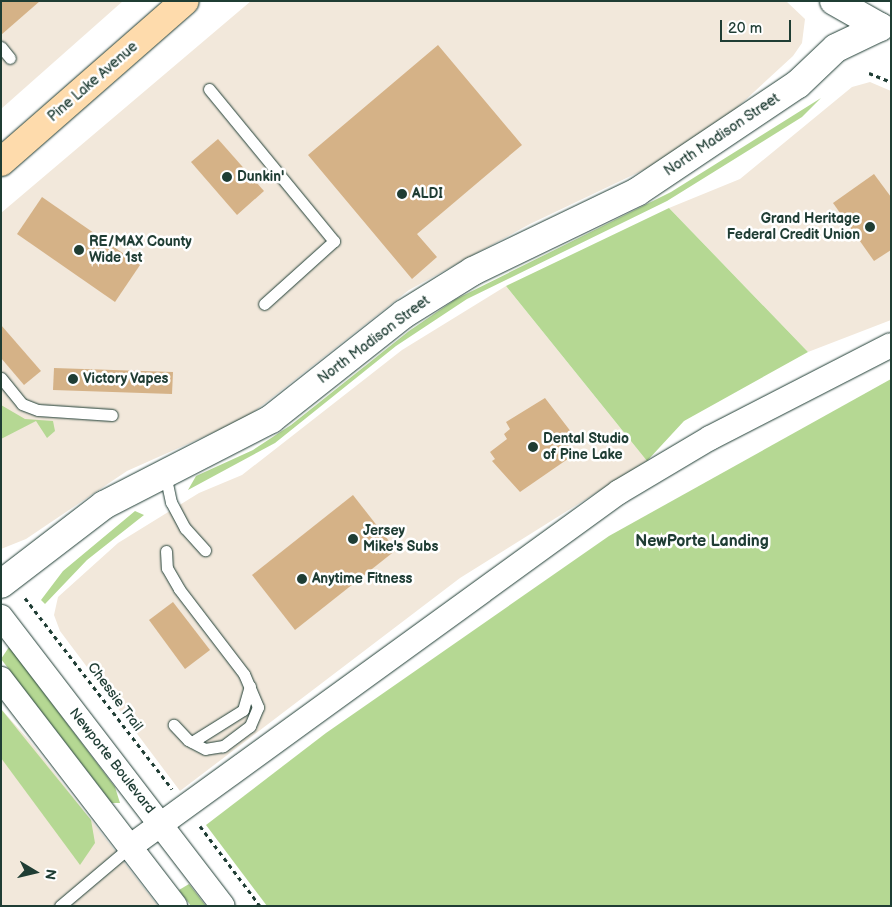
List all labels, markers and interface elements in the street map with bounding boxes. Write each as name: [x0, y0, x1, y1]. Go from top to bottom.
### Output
scale bar: [722, 10, 793, 42]
text: 20 m: [728, 19, 762, 38]
street label: Pine Lake Avenue: [45, 38, 141, 126]
street label: North Madison Street: [661, 90, 783, 180]
place label: Dunkin': [237, 169, 284, 185]
marker: Dunkin': [221, 171, 233, 183]
place label: ALDI: [412, 186, 443, 202]
marker: ALDI: [396, 188, 408, 200]
place label: Grand Heritage Federal Credit Union: [727, 211, 860, 243]
marker: Grand Heritage Federal Credit Union: [864, 221, 876, 233]
place label: RE/MAX County Wide 1st: [89, 234, 192, 266]
marker: RE/MAX County Wide 1st: [73, 244, 85, 256]
street label: North Madison Street: [315, 292, 433, 388]
place label: Victory Vapes: [83, 371, 170, 387]
marker: Victory Vapes: [67, 373, 79, 385]
place label: Dental Studio of Pine Lake: [543, 431, 629, 464]
marker: Dental Studio of Pine Lake: [527, 441, 539, 453]
place label: Jersey Mike's Subs: [363, 523, 438, 556]
district label: NewPorte Landing: [635, 532, 769, 552]
marker: Jersey Mike's Subs: [347, 533, 359, 545]
place label: Anytime Fitness: [312, 571, 412, 587]
marker: Anytime Fitness: [296, 573, 308, 585]
street label: Chessie Trail: [84, 659, 146, 735]
street label: Newporte Boulevard: [66, 705, 158, 817]
north arrow: [10, 847, 60, 897]
text: N: [41, 868, 60, 881]

